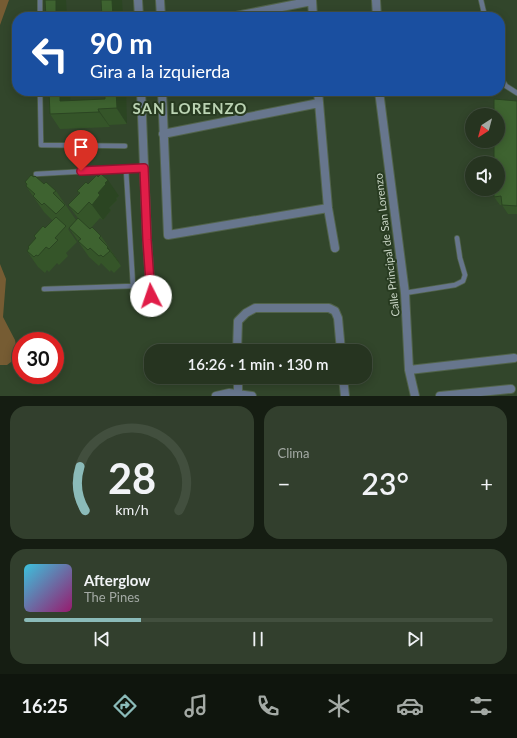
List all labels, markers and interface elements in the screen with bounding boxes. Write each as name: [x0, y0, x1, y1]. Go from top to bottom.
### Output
text: 90 m: [90, 26, 153, 60]
icon: left: [24, 28, 76, 80]
text: Gira a la izquierda: [90, 60, 230, 82]
district label: SAN LORENZO: [133, 99, 247, 117]
north arrow: [465, 108, 505, 148]
map controls: [465, 108, 505, 196]
pin: [64, 130, 98, 171]
icon: arrive: [70, 136, 92, 158]
button: sound: [465, 156, 505, 196]
street label: Calle Principal de San Lorenzo: [371, 173, 402, 317]
position arrow: [130, 275, 172, 317]
speed limit sign: 30: [12, 332, 64, 384]
text: 16:26 · 1 min · 130 m: [188, 355, 328, 373]
text: Clima: [278, 445, 310, 461]
text: 28: [108, 452, 156, 502]
text: 23°: [362, 465, 409, 501]
text: −: [278, 470, 290, 497]
text: +: [480, 470, 493, 497]
text: km/h: [115, 500, 148, 517]
text: Afterglow: [84, 571, 150, 589]
text: The Pines: [84, 589, 140, 605]
icon: previous: [91, 628, 113, 650]
icon: pause: [247, 628, 269, 650]
icon: next: [404, 628, 426, 650]
icon: directions: [111, 692, 139, 720]
icon: music: [182, 692, 210, 720]
icon: phone: [254, 692, 282, 720]
icon: climate: [325, 692, 353, 720]
icon: car: [396, 692, 424, 720]
icon: filters: [467, 692, 495, 720]
text: 16:25: [22, 695, 68, 717]

